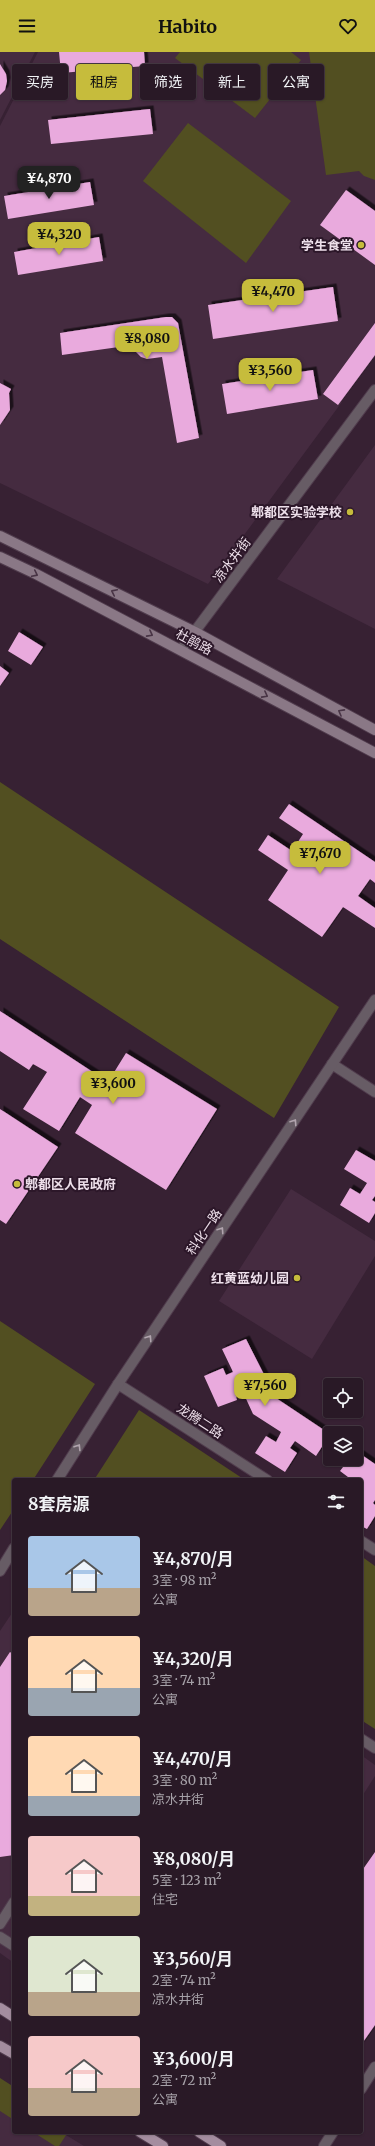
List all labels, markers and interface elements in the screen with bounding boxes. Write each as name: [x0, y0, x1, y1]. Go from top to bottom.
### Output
icon: menu: [16, 15, 38, 37]
text: Habito: [158, 15, 217, 38]
icon: heart: [337, 15, 359, 37]
chip: 买房: [12, 64, 68, 100]
chip: 租房: [76, 64, 132, 100]
chip: 筛选: [140, 64, 196, 100]
chip: 新上: [204, 64, 260, 100]
chip: 公寓: [268, 64, 324, 100]
pin: ¥4,870: [16, 166, 82, 200]
text: ¥4,870: [26, 170, 72, 187]
pin: ¥4,320: [26, 222, 92, 256]
text: ¥4,320: [37, 226, 82, 243]
place label: 学生食堂: [301, 237, 353, 254]
marker: 学生食堂: [356, 240, 366, 250]
pin: ¥4,470: [240, 279, 306, 313]
text: ¥4,470: [251, 283, 295, 300]
pin: ¥8,080: [114, 326, 180, 360]
text: ¥8,080: [124, 330, 170, 347]
pin: ¥3,560: [237, 358, 303, 392]
text: ¥3,560: [248, 362, 292, 379]
place label: 郫都区实验学校: [251, 504, 342, 521]
marker: 郫都区实验学校: [345, 507, 355, 517]
street label: 凉水井街: [210, 534, 254, 586]
one-way arrow: [31, 569, 38, 577]
one-way arrow: [111, 589, 119, 597]
street label: 杜鹃路: [173, 625, 215, 659]
one-way arrow: [146, 629, 154, 637]
one-way arrow: [261, 690, 268, 698]
one-way arrow: [338, 709, 345, 716]
pin: ¥7,670: [287, 841, 353, 875]
text: ¥7,670: [299, 845, 341, 862]
pin: ¥3,600: [80, 1071, 146, 1105]
text: ¥3,600: [90, 1075, 136, 1092]
one-way arrow: [289, 1119, 296, 1126]
place label: 郫都区人民政府: [25, 1176, 116, 1193]
marker: 郫都区人民政府: [12, 1179, 22, 1189]
street label: 科化一路: [182, 1206, 226, 1258]
one-way arrow: [216, 1227, 224, 1234]
place label: 红黄蓝幼儿园: [211, 1270, 289, 1287]
marker: 红黄蓝幼儿园: [292, 1273, 302, 1283]
one-way arrow: [144, 1335, 152, 1342]
pin: ¥7,560: [232, 1373, 298, 1407]
text: ¥7,560: [243, 1377, 287, 1394]
map controls: [323, 1378, 363, 1466]
button: locate: [323, 1378, 363, 1418]
street label: 龙腾二路: [174, 1400, 226, 1442]
button: layers: [323, 1426, 363, 1466]
one-way arrow: [73, 1444, 81, 1451]
icon: filters: [325, 1491, 347, 1513]
text: 8套房源: [28, 1493, 90, 1515]
text: ¥4,870/月: [152, 1548, 234, 1570]
icon: home: [60, 1552, 108, 1600]
text: 3室 · 98 m²: [152, 1572, 216, 1589]
text: 公寓: [152, 1591, 178, 1608]
text: ¥4,320/月: [152, 1648, 234, 1670]
icon: home: [60, 1652, 108, 1700]
text: 3室 · 74 m²: [152, 1672, 215, 1689]
text: 公寓: [152, 1691, 178, 1708]
text: ¥4,470/月: [152, 1748, 233, 1770]
icon: home: [60, 1752, 108, 1800]
text: 3室 · 80 m²: [152, 1772, 217, 1789]
text: 凉水井街: [152, 1791, 204, 1808]
text: ¥8,080/月: [152, 1848, 235, 1870]
icon: home: [60, 1852, 108, 1900]
text: 5室 · 123 m²: [152, 1872, 222, 1889]
text: 住宅: [152, 1891, 178, 1908]
text: ¥3,560/月: [152, 1948, 233, 1970]
icon: home: [60, 1952, 108, 2000]
text: 2室 · 74 m²: [152, 1972, 216, 1989]
text: 凉水井街: [152, 1991, 204, 2008]
text: ¥3,600/月: [152, 2048, 235, 2070]
icon: home: [60, 2052, 108, 2100]
text: 2室 · 72 m²: [152, 2072, 216, 2089]
text: 公寓: [152, 2091, 178, 2108]

